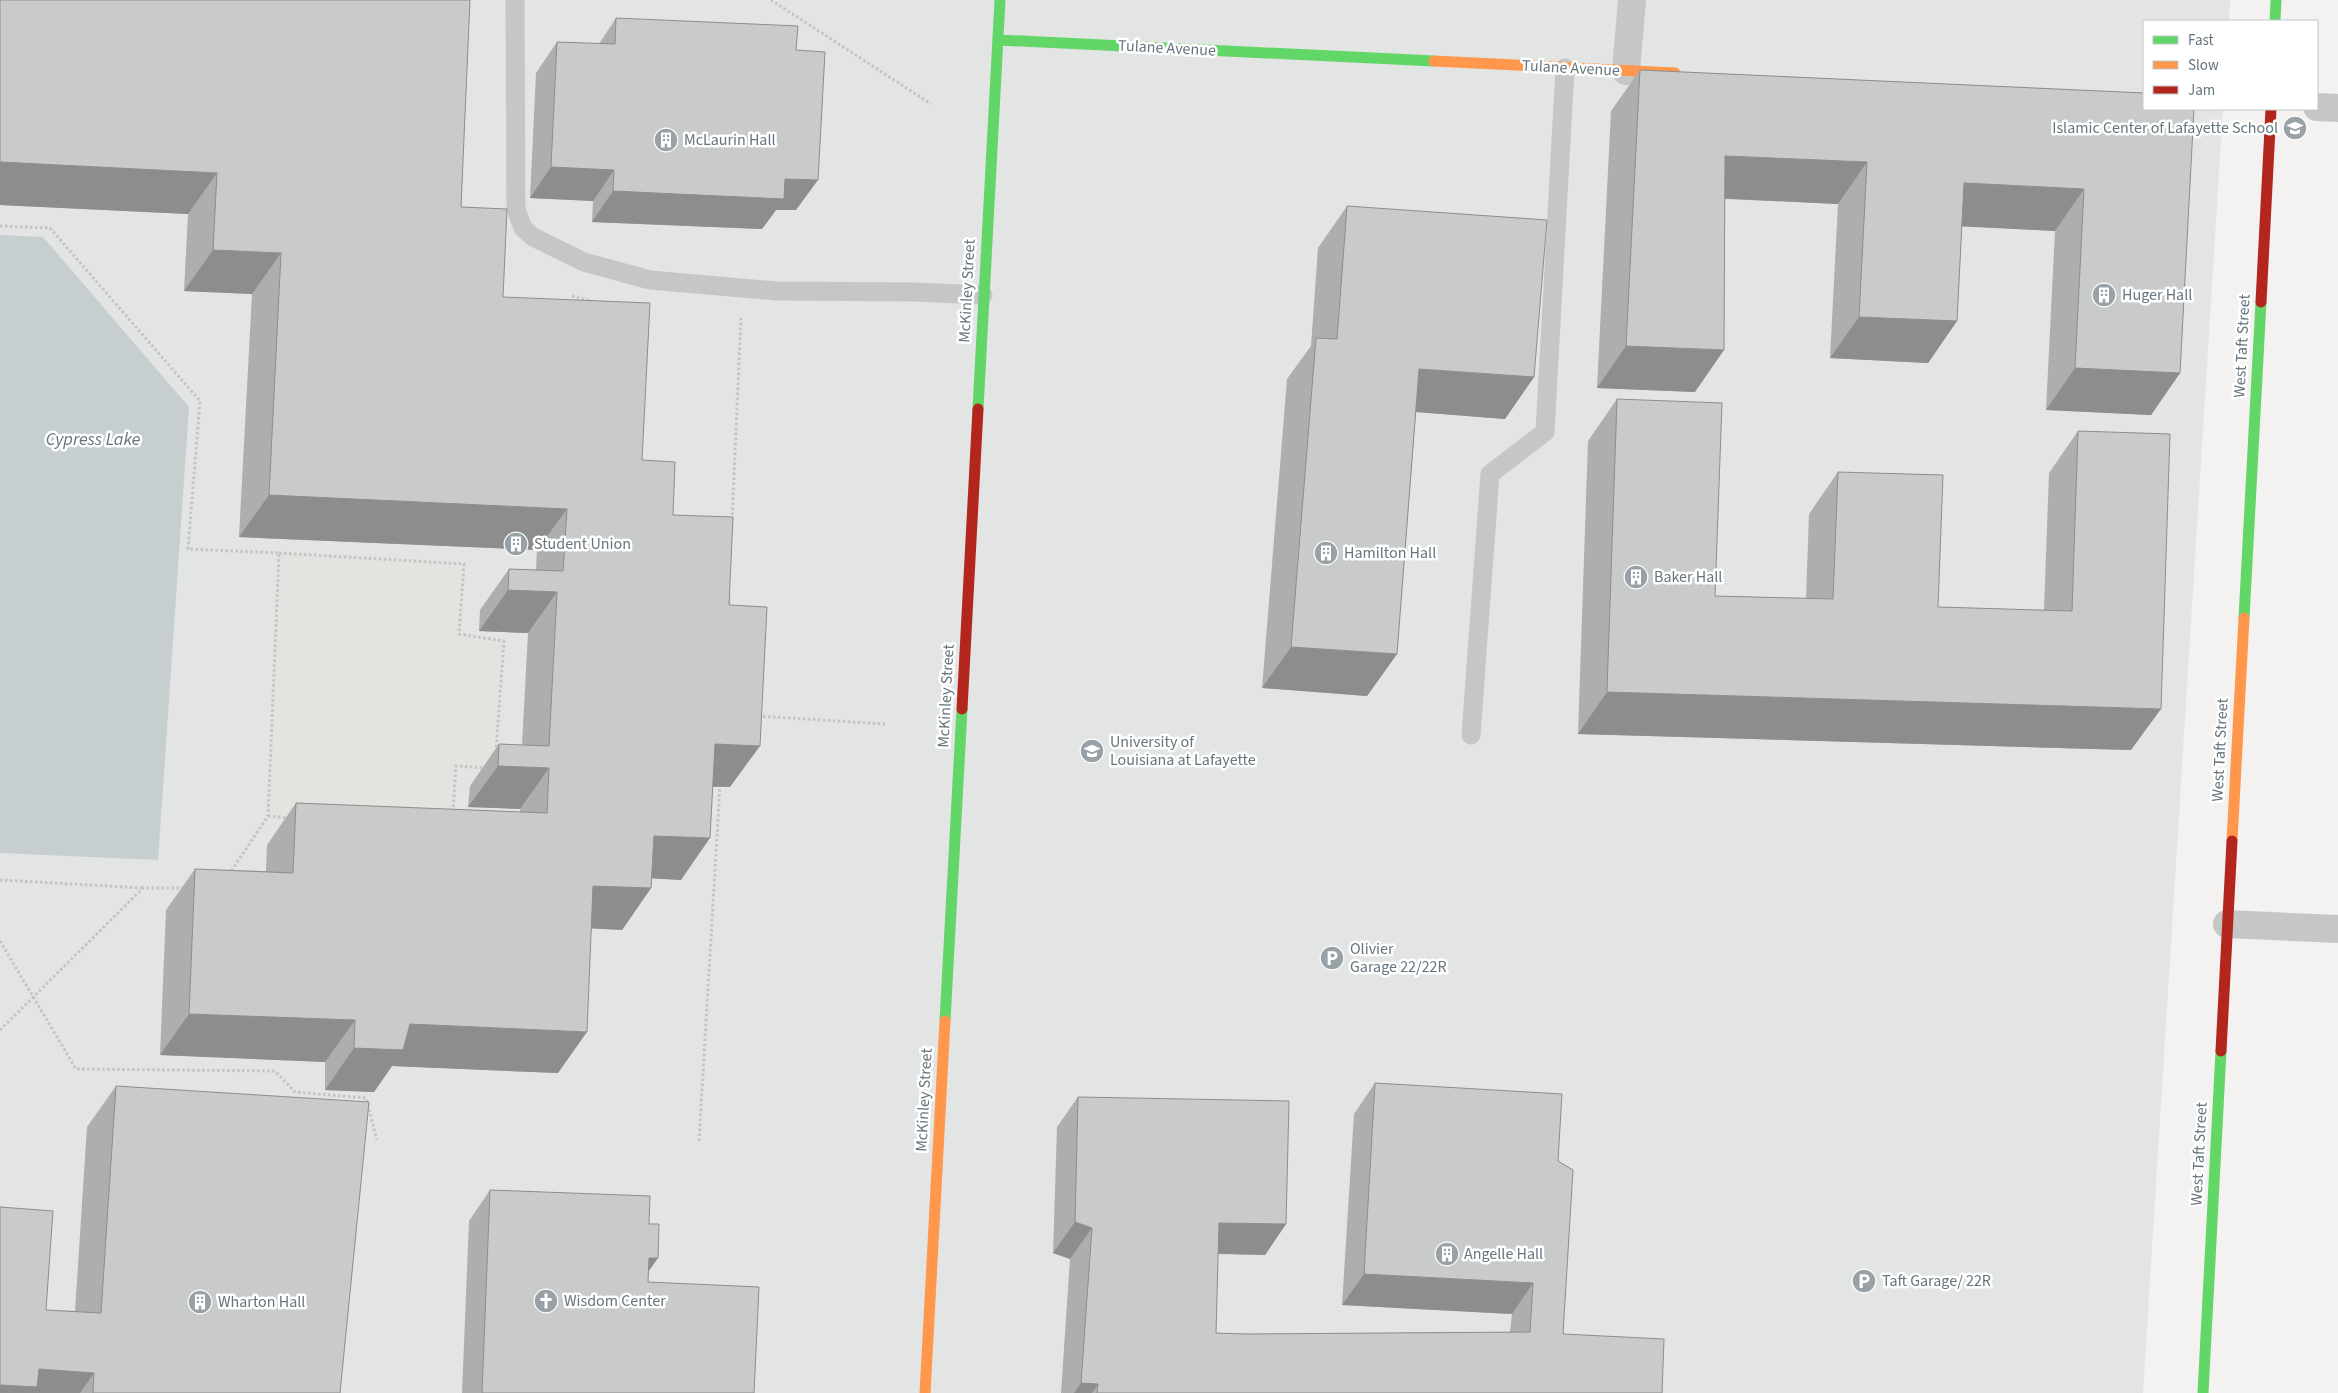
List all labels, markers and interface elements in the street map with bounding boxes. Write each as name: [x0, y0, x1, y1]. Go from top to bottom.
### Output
legend: [2143, 20, 2318, 110]
text: Fast: [2188, 30, 2214, 51]
street label: Tulane Avenue: [1118, 34, 1217, 62]
street label: Tulane Avenue: [1522, 54, 1621, 82]
text: Slow: [2188, 55, 2219, 76]
text: Jam: [2188, 80, 2215, 101]
school or university icon: Islamic Center of Lafayette School: [2282, 115, 2308, 141]
place label: Islamic Center of Lafayette School: [2052, 117, 2278, 139]
building icon: McLaurin Hall: [653, 127, 679, 153]
place label: McLaurin Hall: [684, 129, 776, 151]
street label: McKinley Street: [953, 238, 981, 343]
building icon: Huger Hall: [2091, 282, 2117, 308]
place label: Huger Hall: [2122, 284, 2192, 306]
street label: West Taft Street: [2228, 293, 2256, 398]
water label: Cypress Lake: [46, 427, 141, 452]
building icon: Student Union: [503, 531, 529, 557]
place label: Student Union: [534, 533, 631, 555]
building icon: Hamilton Hall: [1313, 540, 1339, 566]
place label: Hamilton Hall: [1344, 542, 1436, 564]
building icon: Baker Hall: [1623, 564, 1649, 590]
place label: Baker Hall: [1654, 566, 1722, 588]
street label: McKinley Street: [932, 643, 960, 748]
street label: West Taft Street: [2206, 697, 2234, 802]
place label: University of Louisiana at Lafayette: [1110, 731, 1256, 771]
school or university icon: University of Louisiana at Lafayette: [1079, 738, 1105, 764]
place label: Olivier Garage 22/22R: [1350, 938, 1447, 978]
parking icon: Olivier Garage 22/22R: [1319, 945, 1345, 971]
street label: McKinley Street: [910, 1047, 938, 1152]
street label: West Taft Street: [2185, 1101, 2213, 1206]
building icon: Angelle Hall: [1434, 1241, 1460, 1267]
place label: Angelle Hall: [1464, 1243, 1543, 1265]
parking icon: Taft Garage/ 22R: [1851, 1268, 1877, 1294]
place label: Taft Garage/ 22R: [1882, 1270, 1991, 1292]
church icon: Wisdom Center: [533, 1288, 559, 1314]
building icon: Wharton Hall: [187, 1289, 213, 1315]
place label: Wisdom Center: [564, 1290, 666, 1312]
place label: Wharton Hall: [218, 1291, 305, 1313]

